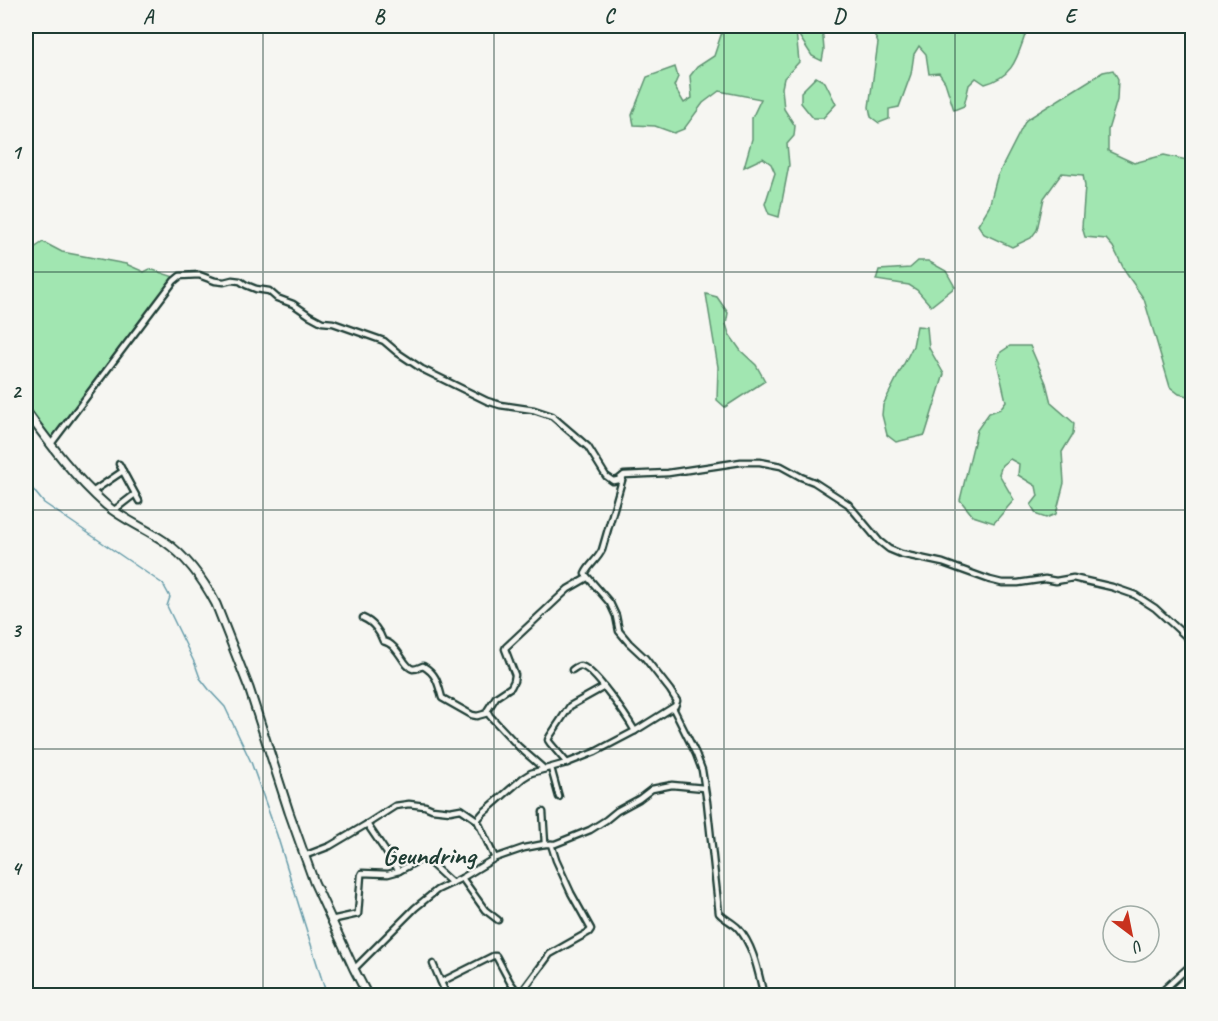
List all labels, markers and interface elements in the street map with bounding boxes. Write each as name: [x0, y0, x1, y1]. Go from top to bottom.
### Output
text: A: [143, 4, 155, 29]
text: B: [374, 4, 386, 29]
text: C: [604, 4, 616, 29]
text: D: [833, 4, 847, 29]
text: E: [1065, 4, 1079, 29]
text: 1: [12, 140, 23, 165]
text: 2: [12, 379, 23, 404]
text: 3: [12, 618, 23, 643]
district label: Geundring: [383, 838, 479, 872]
text: 4: [12, 856, 24, 881]
north arrow: [1101, 904, 1161, 964]
text: U: [1127, 935, 1147, 958]

